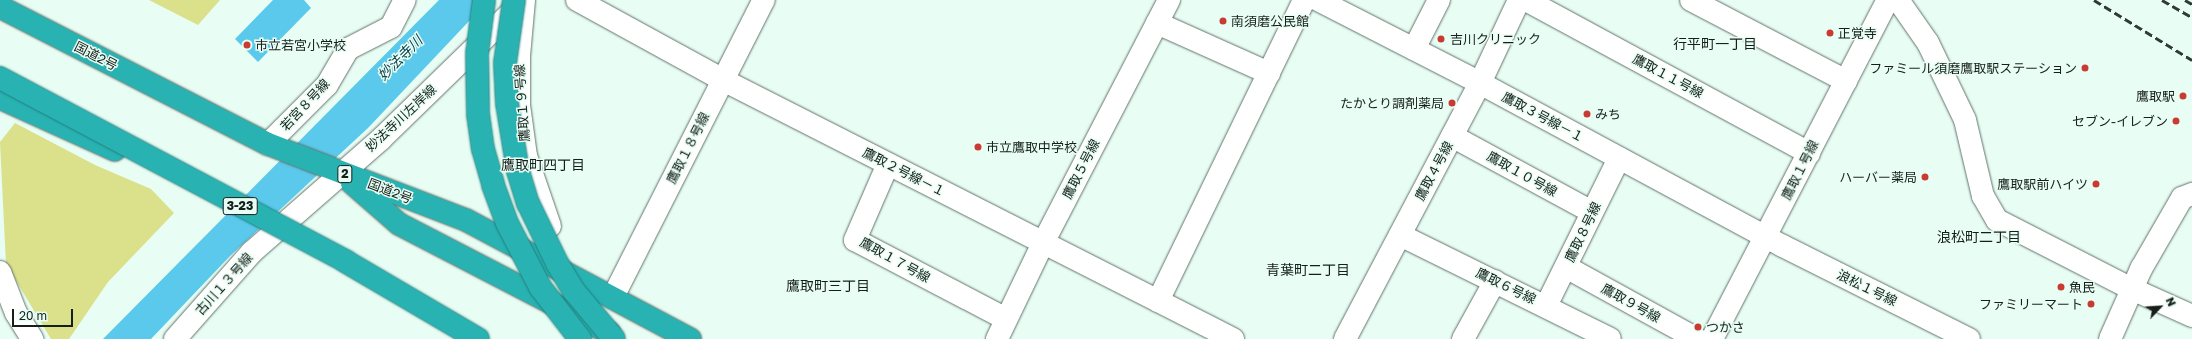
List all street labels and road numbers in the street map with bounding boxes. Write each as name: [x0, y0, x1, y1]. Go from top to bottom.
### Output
street label: 国道2号: [72, 38, 120, 74]
street label: 鷹取１１号線: [1630, 51, 1706, 101]
street label: 鷹取１９号線: [511, 64, 533, 142]
street label: 若宮８号線: [277, 76, 333, 134]
street label: 妙法寺川左岸線: [362, 81, 440, 155]
street label: 鷹取３号線－１: [1499, 89, 1587, 145]
street label: 鷹取１８号線: [663, 110, 713, 186]
street label: 鷹取５号線: [1059, 137, 1103, 201]
street label: 鷹取１号線: [1778, 138, 1822, 202]
street label: 鷹取４号線: [1412, 139, 1456, 203]
street label: 鷹取２号線－１: [860, 144, 948, 200]
street label: 鷹取１０号線: [1484, 148, 1560, 200]
road number: 2: [337, 164, 353, 184]
street label: 国道2号: [365, 175, 415, 207]
road number: 3-23: [222, 196, 258, 216]
street label: 鷹取８号線: [1562, 199, 1604, 265]
street label: 鷹取１７号線: [857, 234, 933, 286]
street label: 古川１３号線: [192, 250, 256, 318]
street label: 鷹取６号線: [1473, 265, 1539, 307]
street label: 浪松１号線: [1834, 267, 1900, 309]
street label: 鷹取９号線: [1599, 280, 1663, 326]

